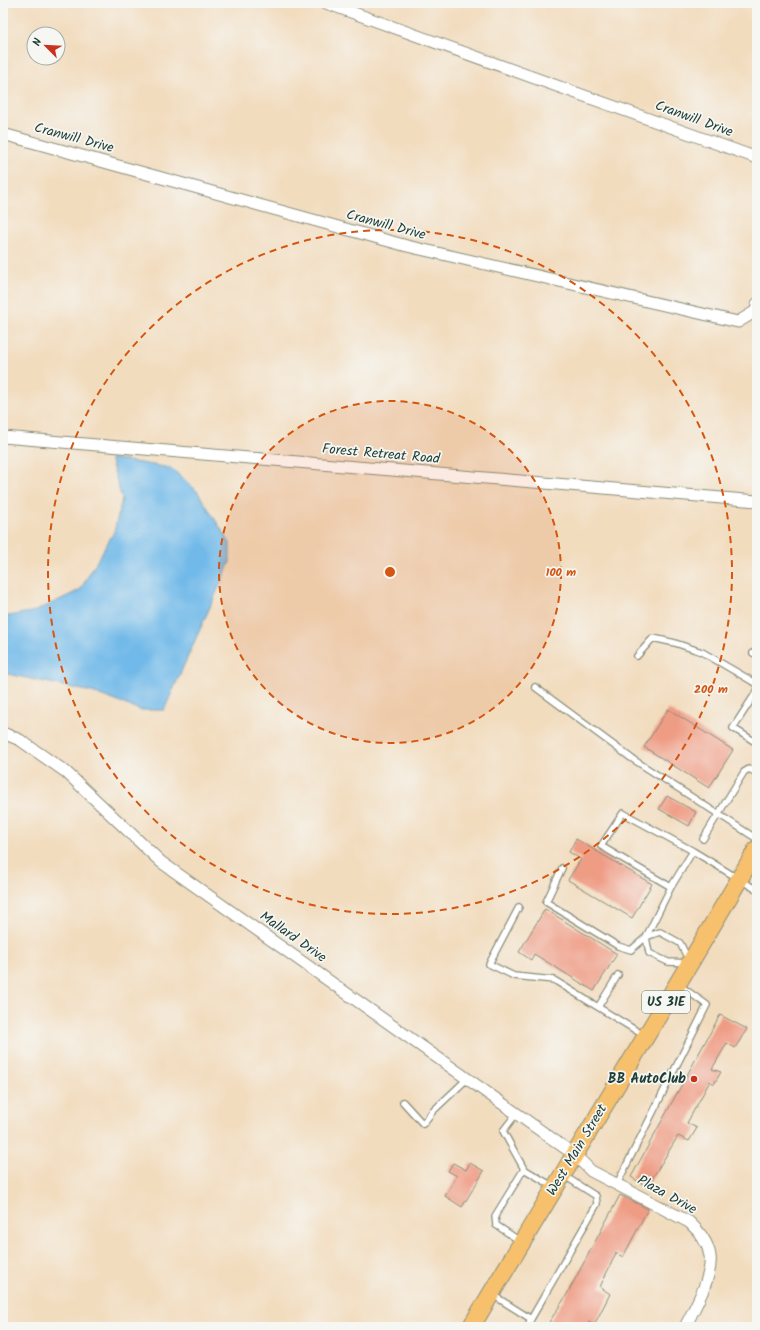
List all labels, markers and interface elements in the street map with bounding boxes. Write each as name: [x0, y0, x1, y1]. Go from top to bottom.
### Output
north arrow: [26, 26, 66, 66]
text: N: [28, 35, 47, 49]
street label: Cranwill Drive: [652, 95, 737, 144]
street label: Cranwill Drive: [32, 117, 117, 159]
street label: Cranwill Drive: [344, 204, 429, 246]
street label: Forest Retreat Road: [321, 438, 442, 470]
text: 100 m: [546, 563, 576, 582]
centre of rings: [383, 565, 397, 579]
text: 200 m: [694, 680, 728, 699]
street label: Mallard Drive: [255, 906, 332, 969]
road number: US 31E: [642, 991, 690, 1013]
place label: BB AutoClub: [608, 1068, 686, 1090]
marker: BB AutoClub: [689, 1074, 699, 1084]
street label: West Main Street: [541, 1099, 613, 1200]
street label: Plaza Drive: [633, 1170, 701, 1221]

